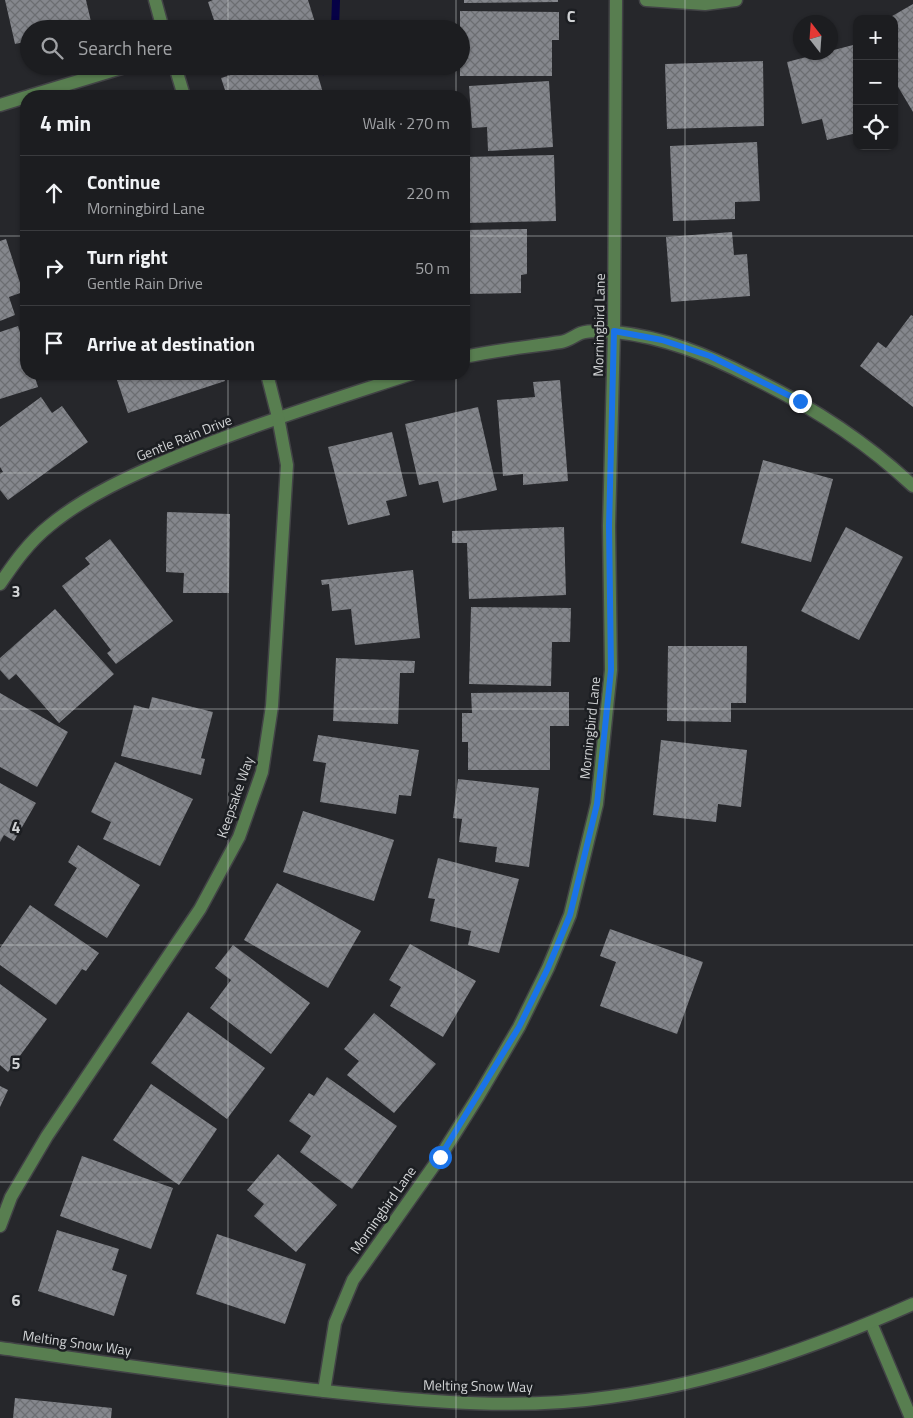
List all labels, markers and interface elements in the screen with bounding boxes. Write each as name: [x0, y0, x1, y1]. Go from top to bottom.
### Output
text: C: [567, 4, 576, 28]
north arrow: [793, 15, 838, 60]
map controls: [853, 15, 898, 150]
button: +: [853, 15, 898, 60]
search box: [20, 20, 470, 75]
text: Search here: [78, 33, 172, 62]
icon: search: [38, 34, 66, 62]
button: −: [853, 60, 898, 105]
button: locate: [853, 105, 898, 150]
text: 4 min: [40, 107, 91, 139]
text: Walk · 270 m: [362, 111, 450, 135]
text: Continue: [87, 167, 160, 196]
icon: ahead: [40, 179, 68, 207]
text: 220 m: [406, 181, 450, 205]
text: Morningbird Lane: [87, 196, 205, 220]
text: Turn right: [87, 242, 168, 271]
icon: right: [40, 254, 68, 282]
text: 50 m: [415, 256, 450, 280]
text: Gentle Rain Drive: [87, 271, 203, 295]
street label: Morningbird Lane: [587, 273, 610, 377]
icon: arrive: [40, 329, 68, 357]
text: Arrive at destination: [87, 329, 255, 358]
route end: [789, 390, 812, 413]
street label: Gentle Rain Drive: [133, 409, 235, 466]
text: 3: [12, 579, 20, 603]
street label: Morningbird Lane: [574, 676, 605, 780]
street label: Keepsake Way: [211, 753, 258, 841]
text: 4: [12, 815, 21, 839]
text: 5: [12, 1051, 21, 1075]
route start: [429, 1146, 452, 1169]
street label: Morningbird Lane: [344, 1161, 421, 1258]
text: 6: [12, 1288, 21, 1312]
street label: Melting Snow Way: [21, 1324, 133, 1361]
street label: Melting Snow Way: [423, 1374, 533, 1397]

